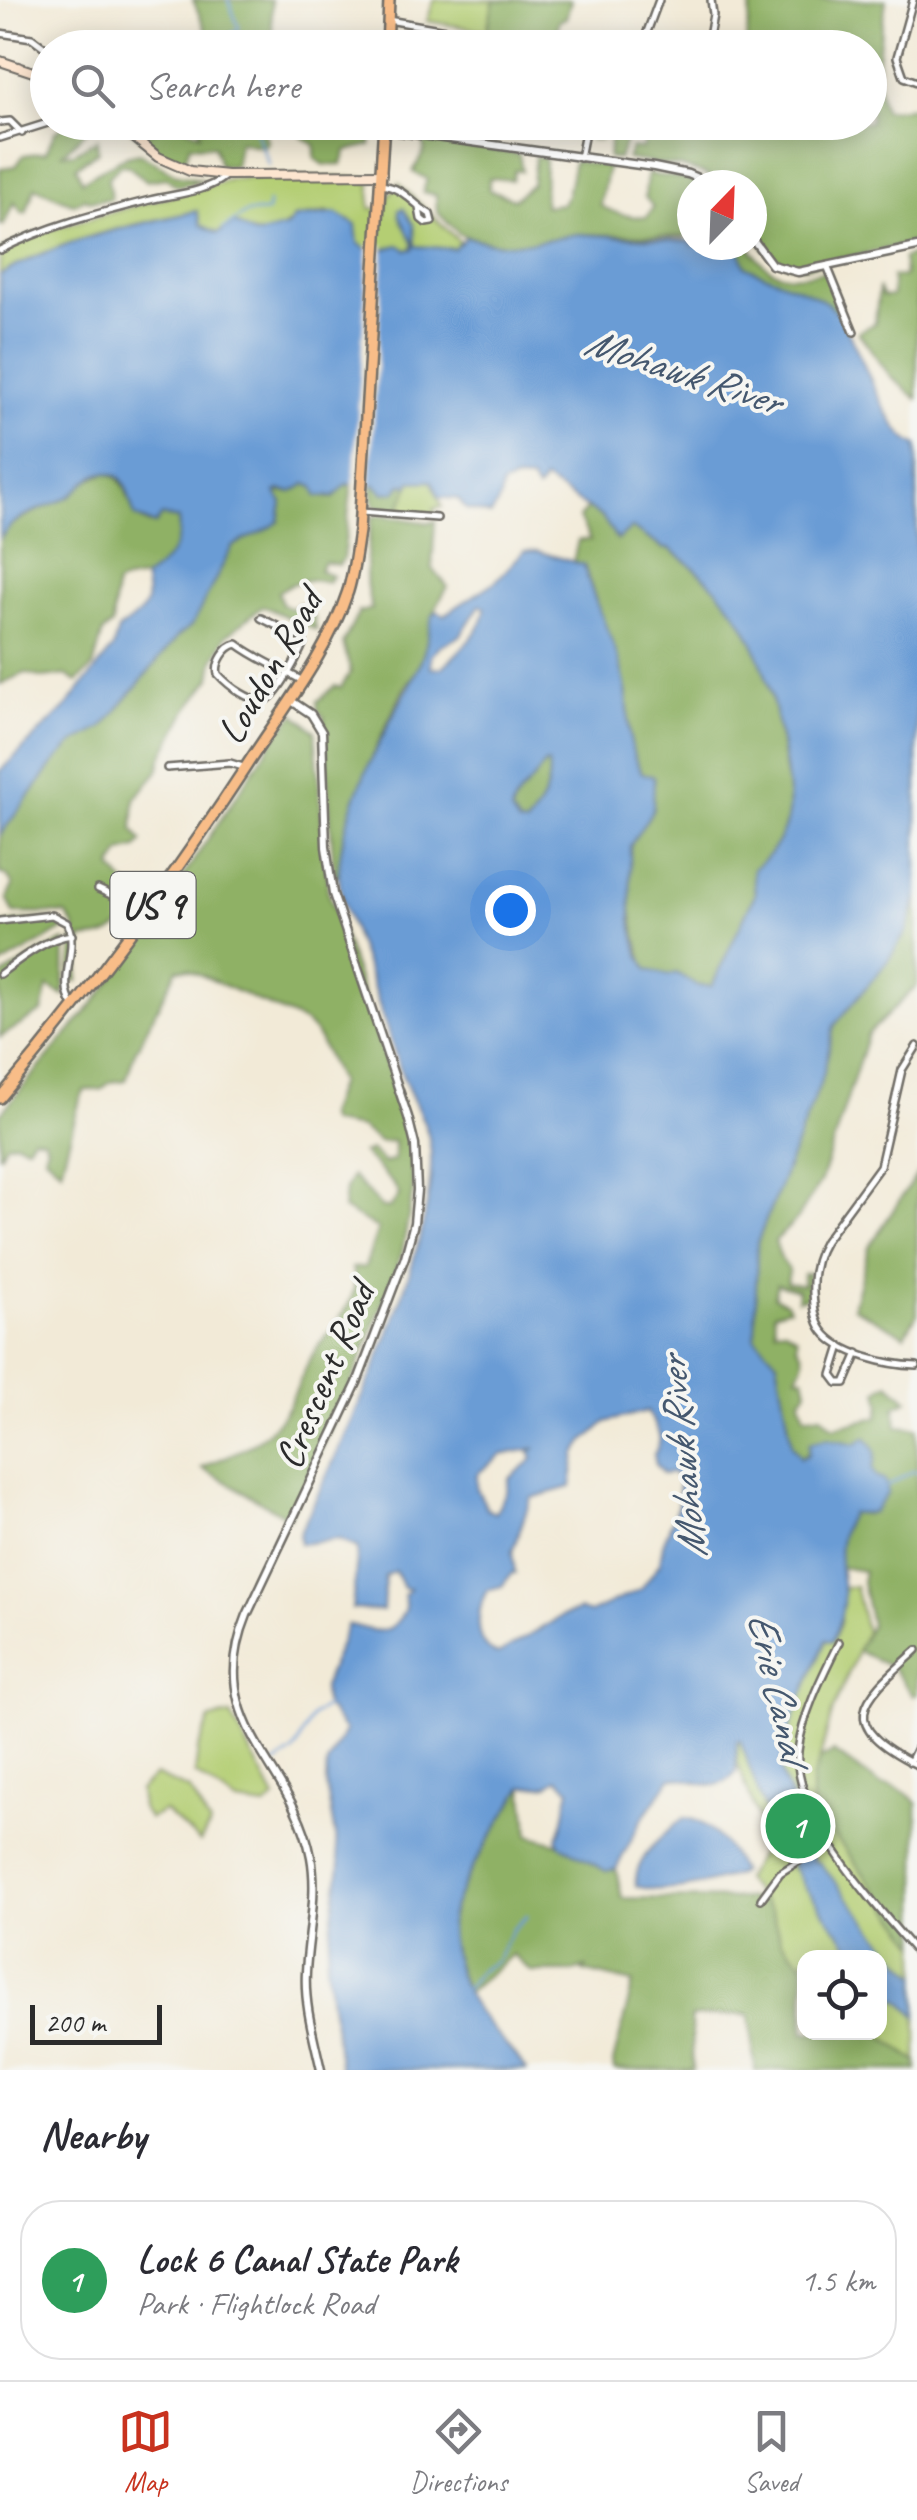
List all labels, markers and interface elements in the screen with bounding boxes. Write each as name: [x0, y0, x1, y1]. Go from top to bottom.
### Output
search box: [30, 30, 887, 140]
icon: search: [65, 58, 120, 113]
text: Search here: [145, 62, 300, 109]
north arrow: [677, 170, 767, 260]
water label: Mohawk River: [578, 315, 792, 430]
street label: Loudon Road: [206, 576, 337, 753]
road number: US 9: [110, 872, 196, 938]
your location: [485, 885, 536, 936]
street label: Crescent Road: [263, 1270, 389, 1476]
water label: Mohawk River: [645, 1349, 719, 1561]
water label: Erie Canal: [735, 1607, 823, 1778]
pin: 1: [766, 1788, 830, 1864]
map controls: [797, 1950, 887, 2040]
button: locate: [797, 1950, 887, 2040]
scale bar: [30, 2000, 162, 2044]
text: 200 m: [45, 2005, 105, 2040]
text: Nearby: [40, 2109, 146, 2162]
text: Lock 6 Canal State Park: [137, 2236, 457, 2283]
text: 1: [67, 2260, 82, 2301]
text: 1.5 km: [801, 2260, 875, 2301]
text: Park · Flightlock Road: [137, 2283, 375, 2324]
tab: Map: [118, 2404, 173, 2499]
tab: Directions: [410, 2404, 507, 2499]
tab: Saved: [744, 2404, 799, 2499]

